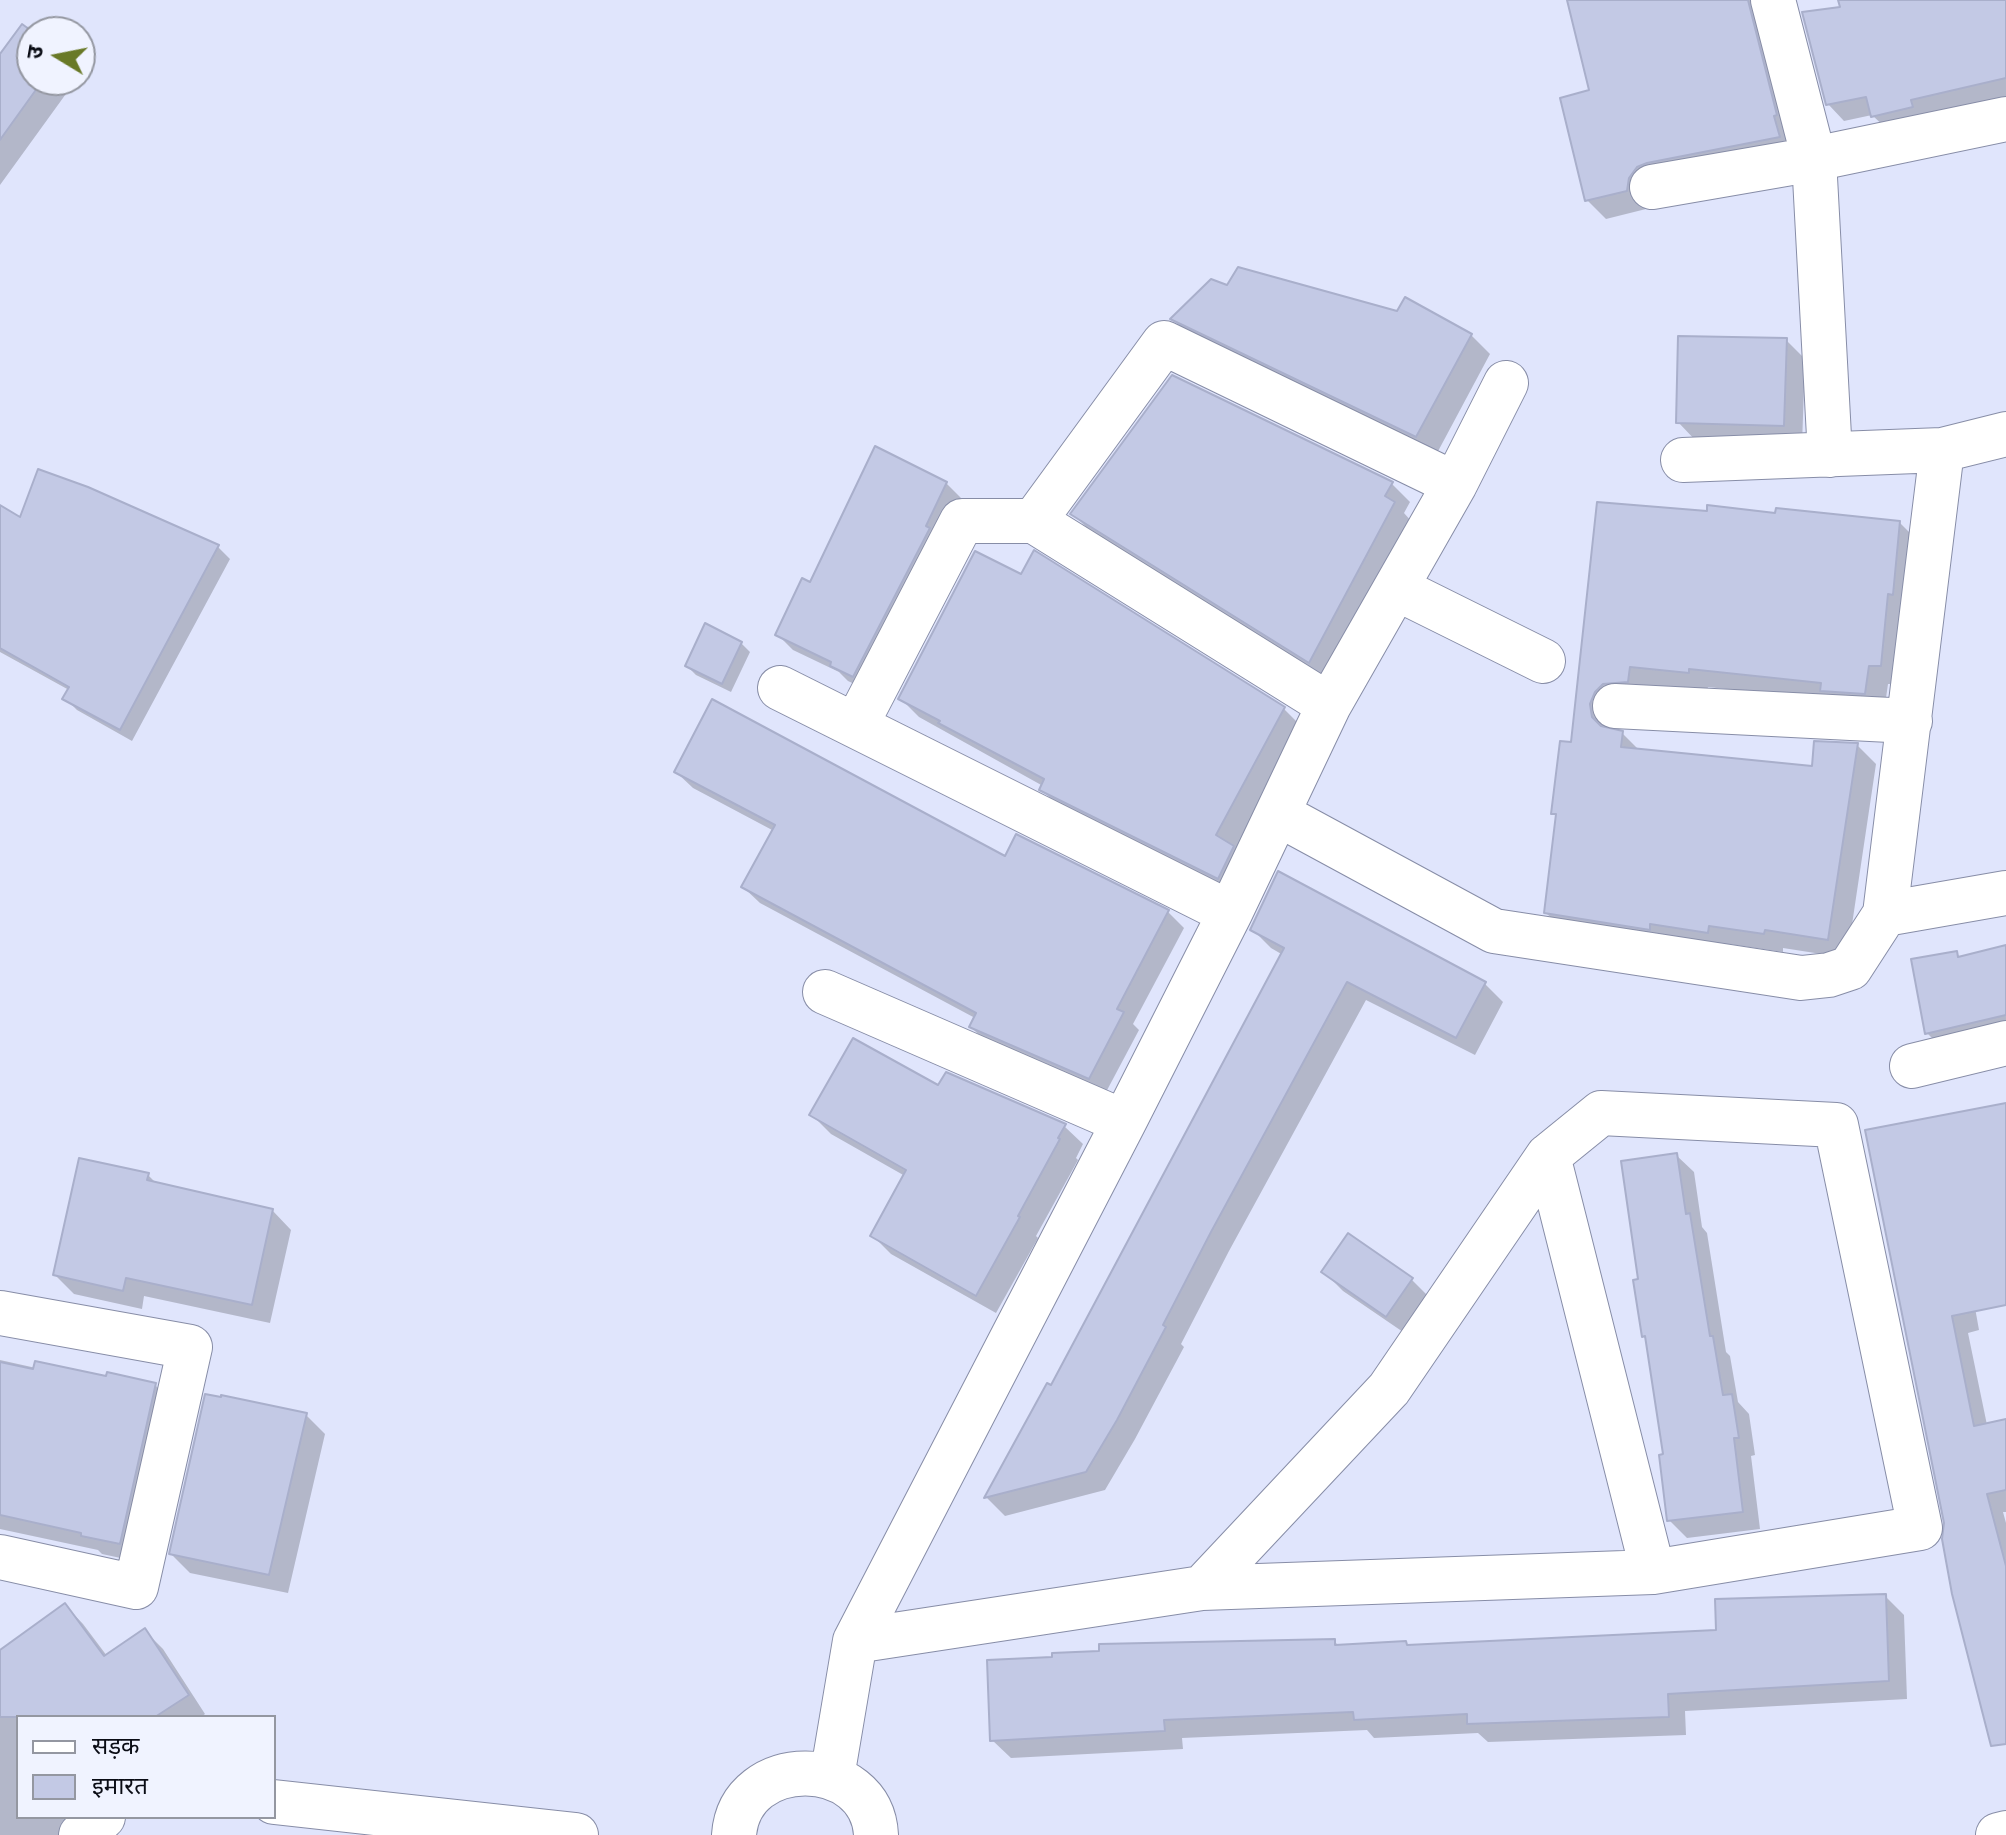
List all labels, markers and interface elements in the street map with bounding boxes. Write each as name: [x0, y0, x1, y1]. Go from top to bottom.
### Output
north arrow: [16, 16, 96, 96]
text: उ: [20, 44, 48, 61]
legend: [16, 1715, 276, 1819]
text: सड़क: [92, 1731, 140, 1760]
text: इमारत: [92, 1771, 148, 1800]

